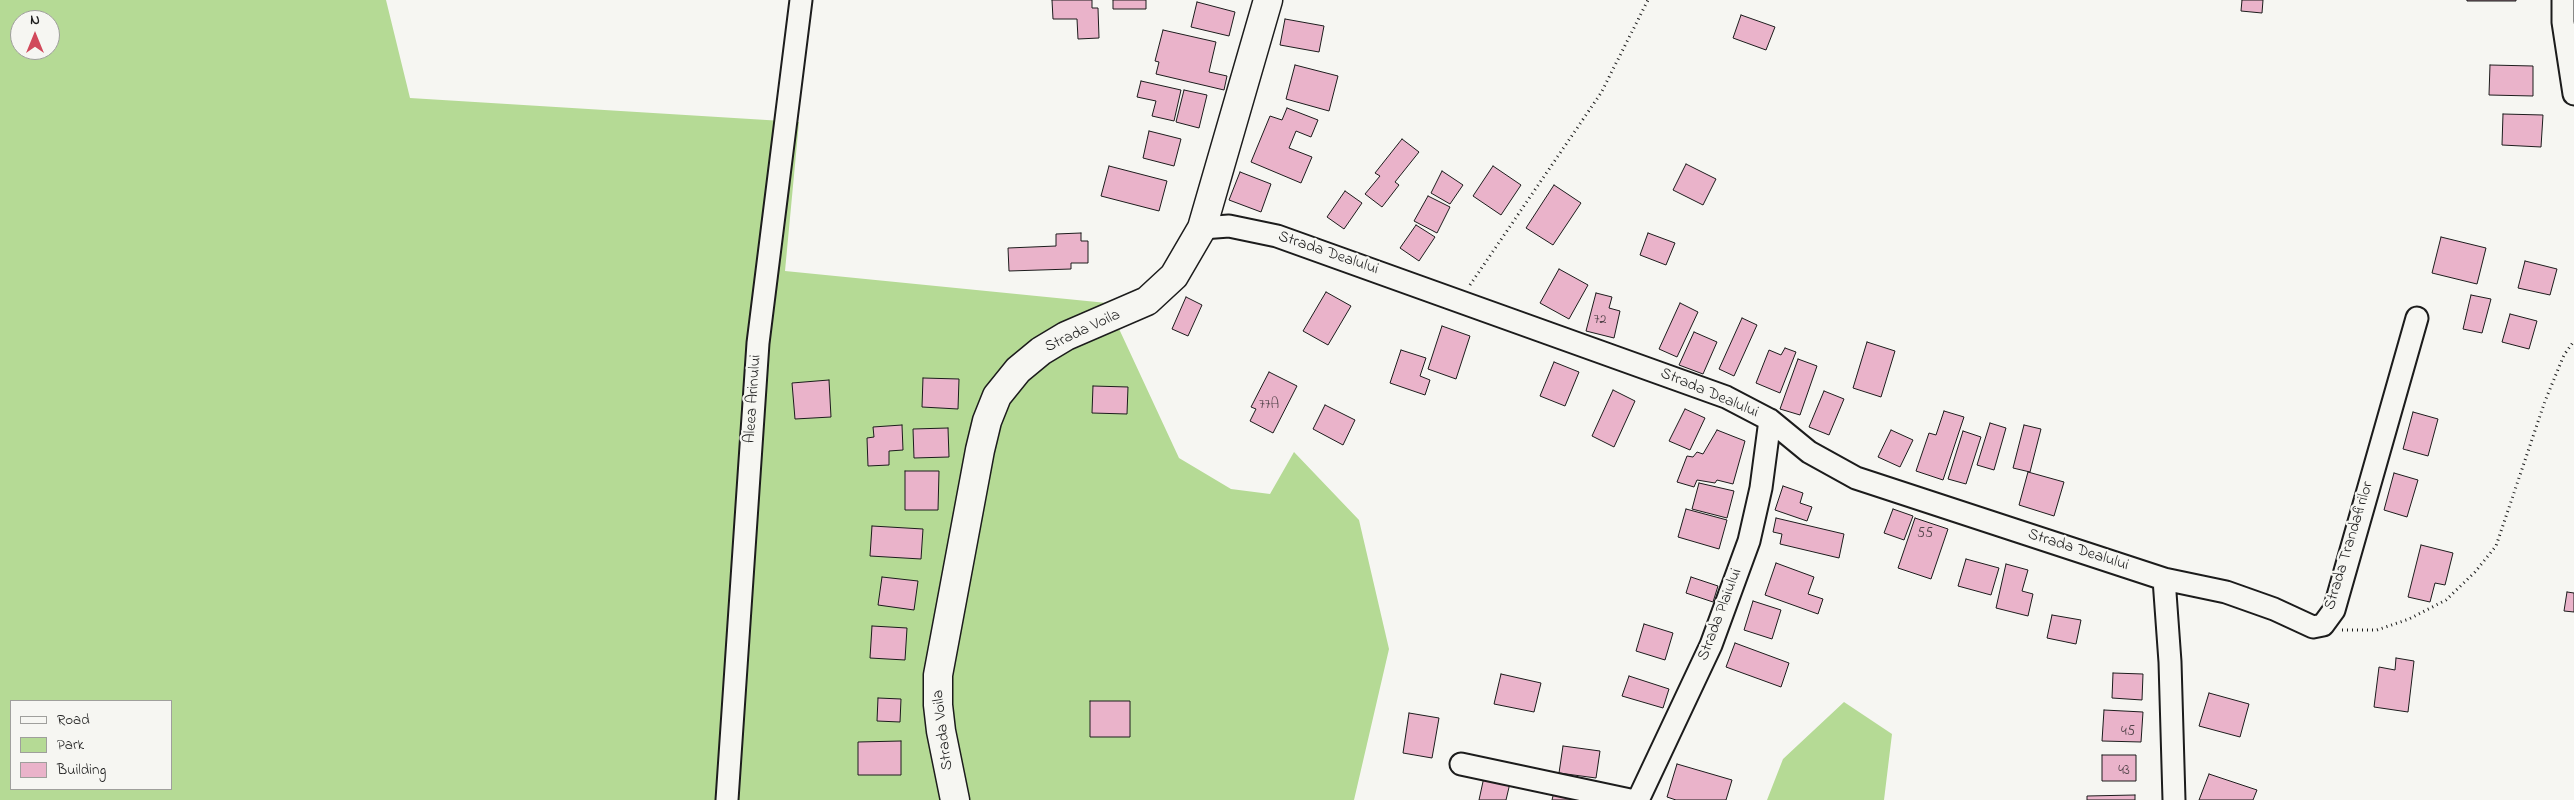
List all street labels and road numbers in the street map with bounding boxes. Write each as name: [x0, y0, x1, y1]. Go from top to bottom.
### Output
street label: Strada Dealului: [1275, 228, 1381, 280]
street label: Strada Voila: [1042, 306, 1124, 358]
street label: Aleea Arinului: [741, 354, 767, 444]
street label: Strada Dealului: [1657, 365, 1761, 423]
street label: Strada Trandafirilor: [2321, 479, 2379, 613]
street label: Strada Dealului: [2025, 526, 2131, 576]
street label: Strada Plaiului: [1695, 566, 1747, 664]
street label: Strada Voila: [930, 689, 958, 771]

